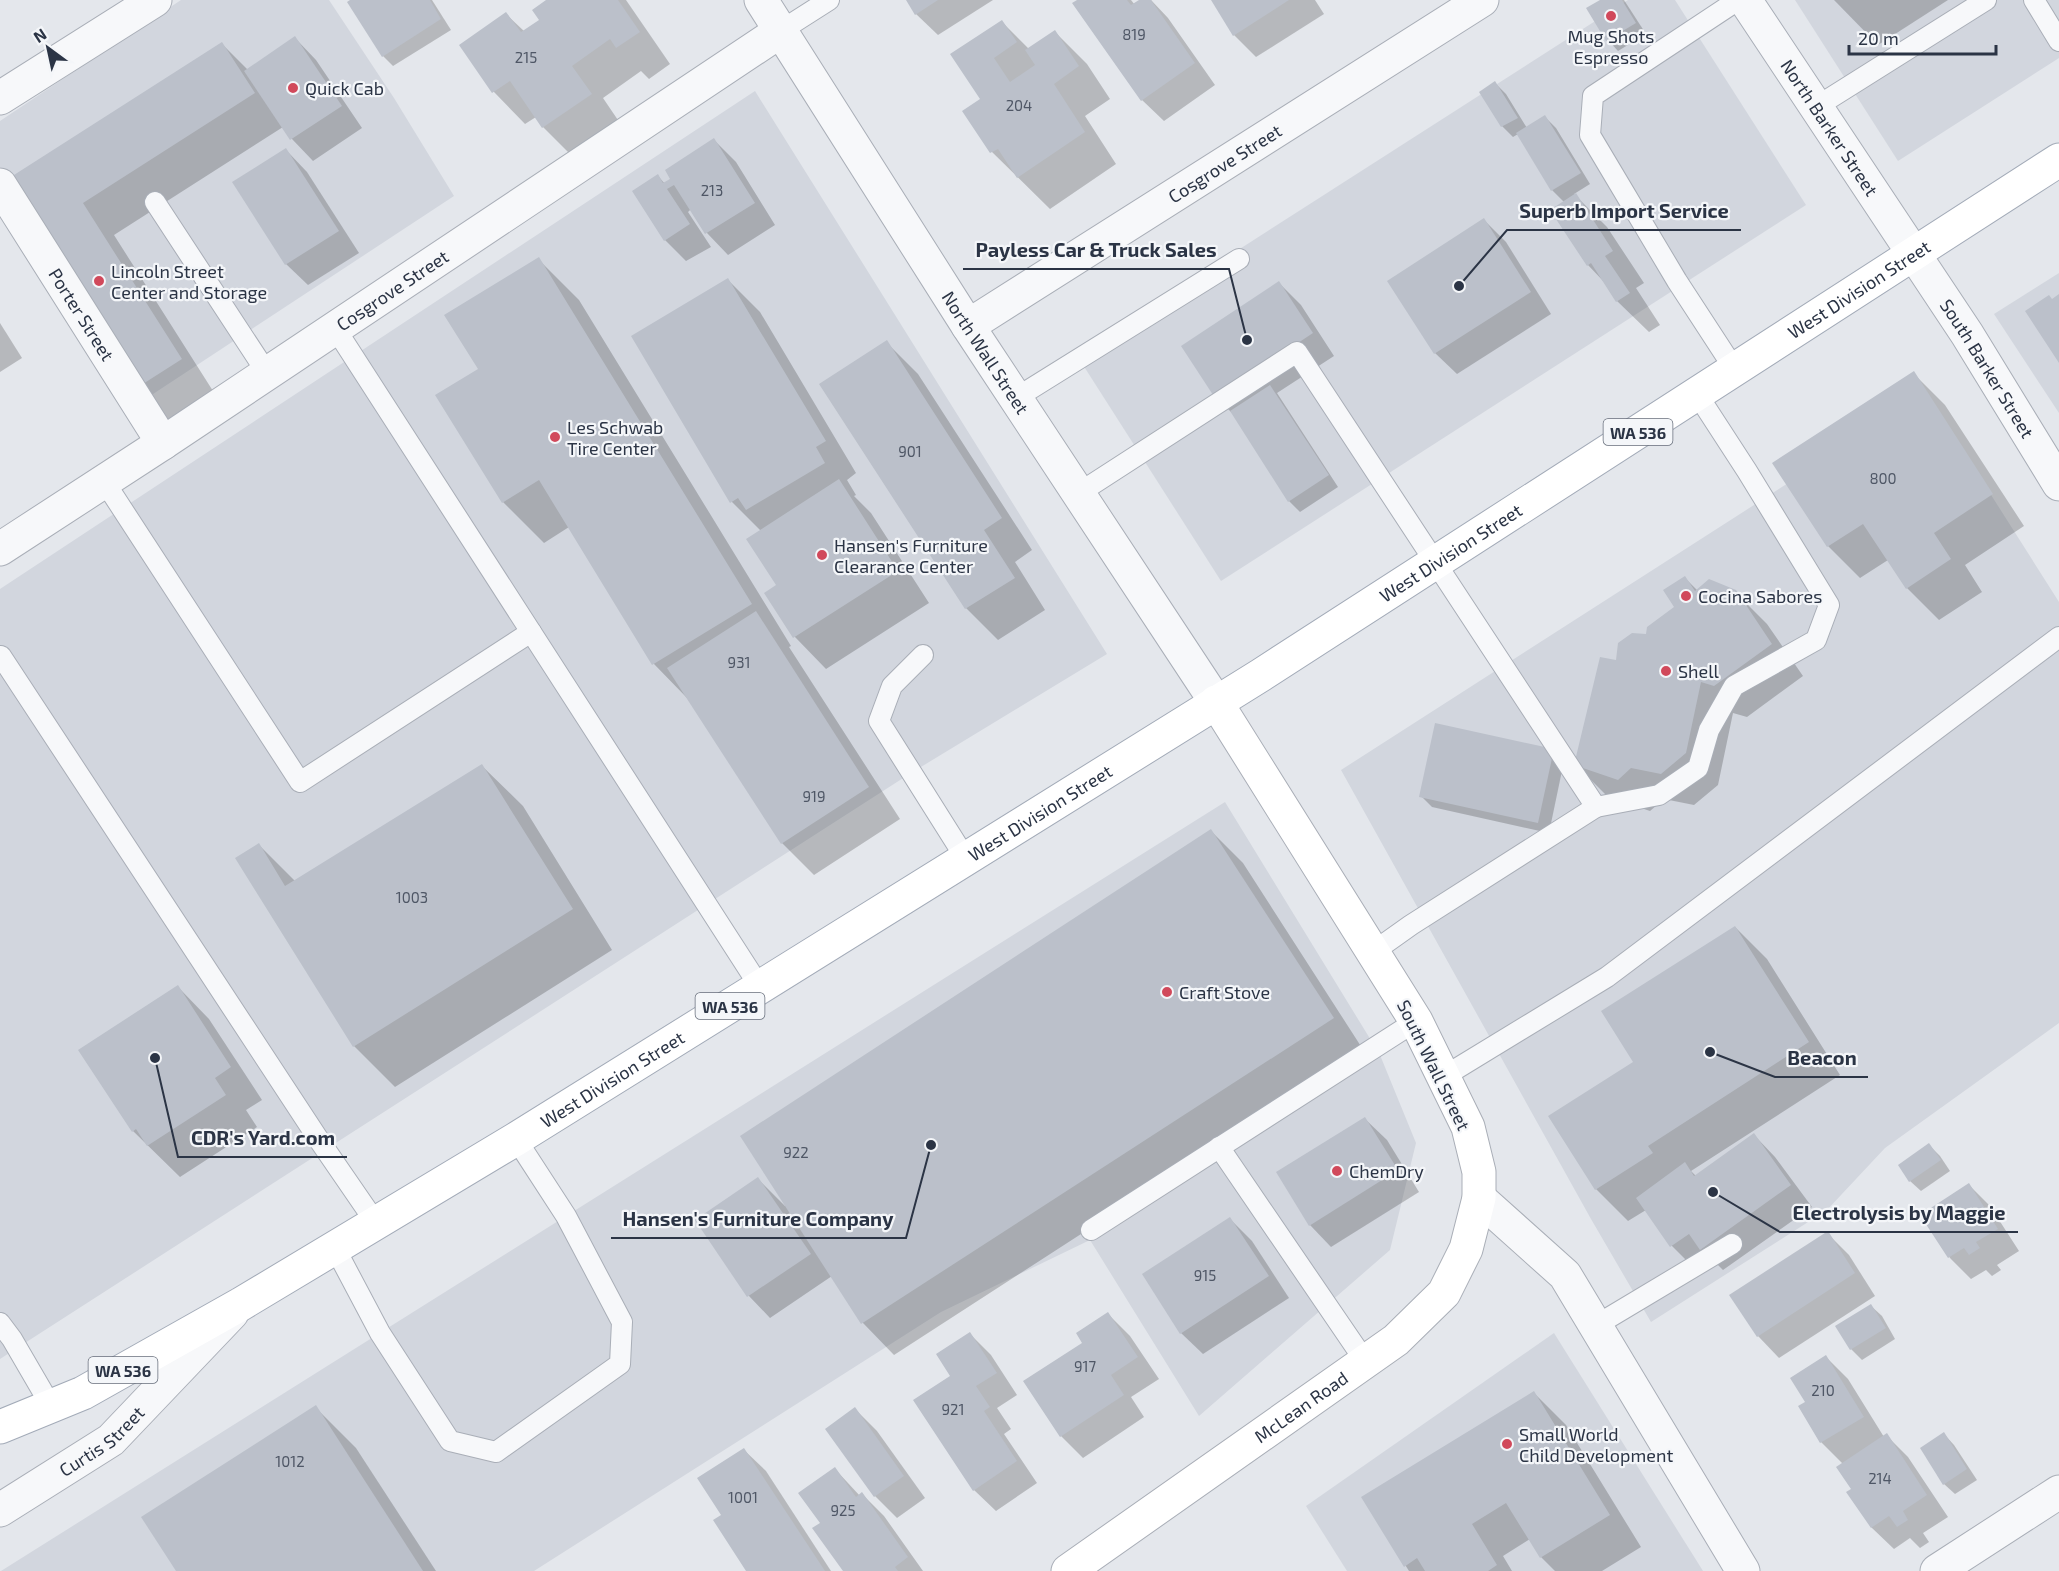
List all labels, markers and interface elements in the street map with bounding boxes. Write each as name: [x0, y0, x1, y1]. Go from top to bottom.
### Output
marker: Mug Shots Espresso: [1604, 9, 1618, 23]
north arrow: [18, 18, 78, 78]
scale bar: [1849, 18, 1996, 56]
text: N: [30, 24, 50, 46]
house number: 819: [1122, 25, 1146, 43]
place label: Mug Shots Espresso: [1568, 25, 1654, 68]
text: 20 m: [1858, 27, 1899, 49]
house number: 215: [515, 48, 537, 66]
street label: North Barker Street: [1776, 55, 1883, 200]
place label: Quick Cab: [305, 77, 384, 99]
marker: Quick Cab: [286, 81, 300, 95]
house number: 204: [1006, 96, 1032, 114]
street label: Cosgrove Street: [1164, 119, 1286, 207]
house number: 213: [701, 181, 723, 199]
callout: Superb Import Service: [1507, 192, 1741, 230]
text: Superb Import Service: [1519, 198, 1729, 222]
callout: Payless Car & Truck Sales: [963, 231, 1229, 269]
street label: West Division Street: [1783, 235, 1934, 343]
text: Payless Car & Truck Sales: [975, 237, 1217, 262]
street label: Cosgrove Street: [332, 245, 453, 335]
place label: Lincoln Street Center and Storage: [111, 260, 267, 303]
street label: Porter Street: [44, 264, 119, 365]
marker: Lincoln Street Center and Storage: [92, 274, 106, 288]
street label: North Wall Street: [938, 287, 1034, 418]
street label: South Barker Street: [1936, 295, 2039, 442]
place label: Les Schwab Tire Center: [567, 416, 663, 459]
road number: WA 536: [1604, 419, 1672, 445]
marker: Les Schwab Tire Center: [548, 430, 562, 444]
house number: 901: [898, 442, 922, 460]
house number: 800: [1869, 469, 1897, 487]
street label: West Division Street: [1375, 499, 1526, 607]
place label: Hansen's Furniture Clearance Center: [834, 534, 988, 577]
marker: Hansen's Furniture Clearance Center: [815, 548, 829, 562]
place label: Cocina Sabores: [1698, 585, 1822, 607]
marker: Cocina Sabores: [1679, 589, 1693, 603]
house number: 931: [728, 653, 750, 671]
place label: Shell: [1678, 660, 1720, 682]
marker: Shell: [1659, 664, 1673, 678]
street label: West Division Street: [964, 760, 1116, 866]
house number: 919: [802, 787, 826, 805]
house number: 1003: [396, 888, 428, 906]
place label: Craft Stove: [1179, 981, 1270, 1003]
marker: Craft Stove: [1160, 985, 1174, 999]
road number: WA 536: [696, 993, 764, 1019]
street label: South Wall Street: [1393, 996, 1475, 1134]
street label: West Division Street: [536, 1026, 688, 1132]
callout: Beacon: [1775, 1039, 1868, 1077]
text: Beacon: [1787, 1045, 1857, 1069]
callout: CDR's Yard.com: [178, 1119, 347, 1157]
text: CDR's Yard.com: [191, 1125, 335, 1149]
house number: 922: [783, 1143, 809, 1161]
place label: ChemDry: [1349, 1160, 1424, 1182]
marker: ChemDry: [1330, 1164, 1344, 1178]
callout: Electrolysis by Maggie: [1780, 1194, 2018, 1232]
callout: Hansen's Furniture Company: [611, 1200, 906, 1238]
text: Electrolysis by Maggie: [1793, 1200, 2006, 1225]
text: Hansen's Furniture Company: [623, 1206, 894, 1231]
house number: 915: [1194, 1266, 1216, 1284]
road number: WA 536: [88, 1357, 158, 1383]
house number: 917: [1074, 1357, 1096, 1375]
street label: McLean Road: [1250, 1366, 1352, 1447]
house number: 210: [1811, 1381, 1835, 1399]
house number: 921: [942, 1400, 964, 1418]
street label: Curtis Street: [55, 1401, 149, 1481]
place label: Small World Child Development: [1519, 1423, 1673, 1466]
marker: Small World Child Development: [1500, 1437, 1514, 1451]
house number: 1012: [275, 1452, 305, 1470]
house number: 214: [1868, 1469, 1892, 1487]
house number: 1001: [728, 1488, 758, 1506]
house number: 925: [830, 1501, 856, 1519]

